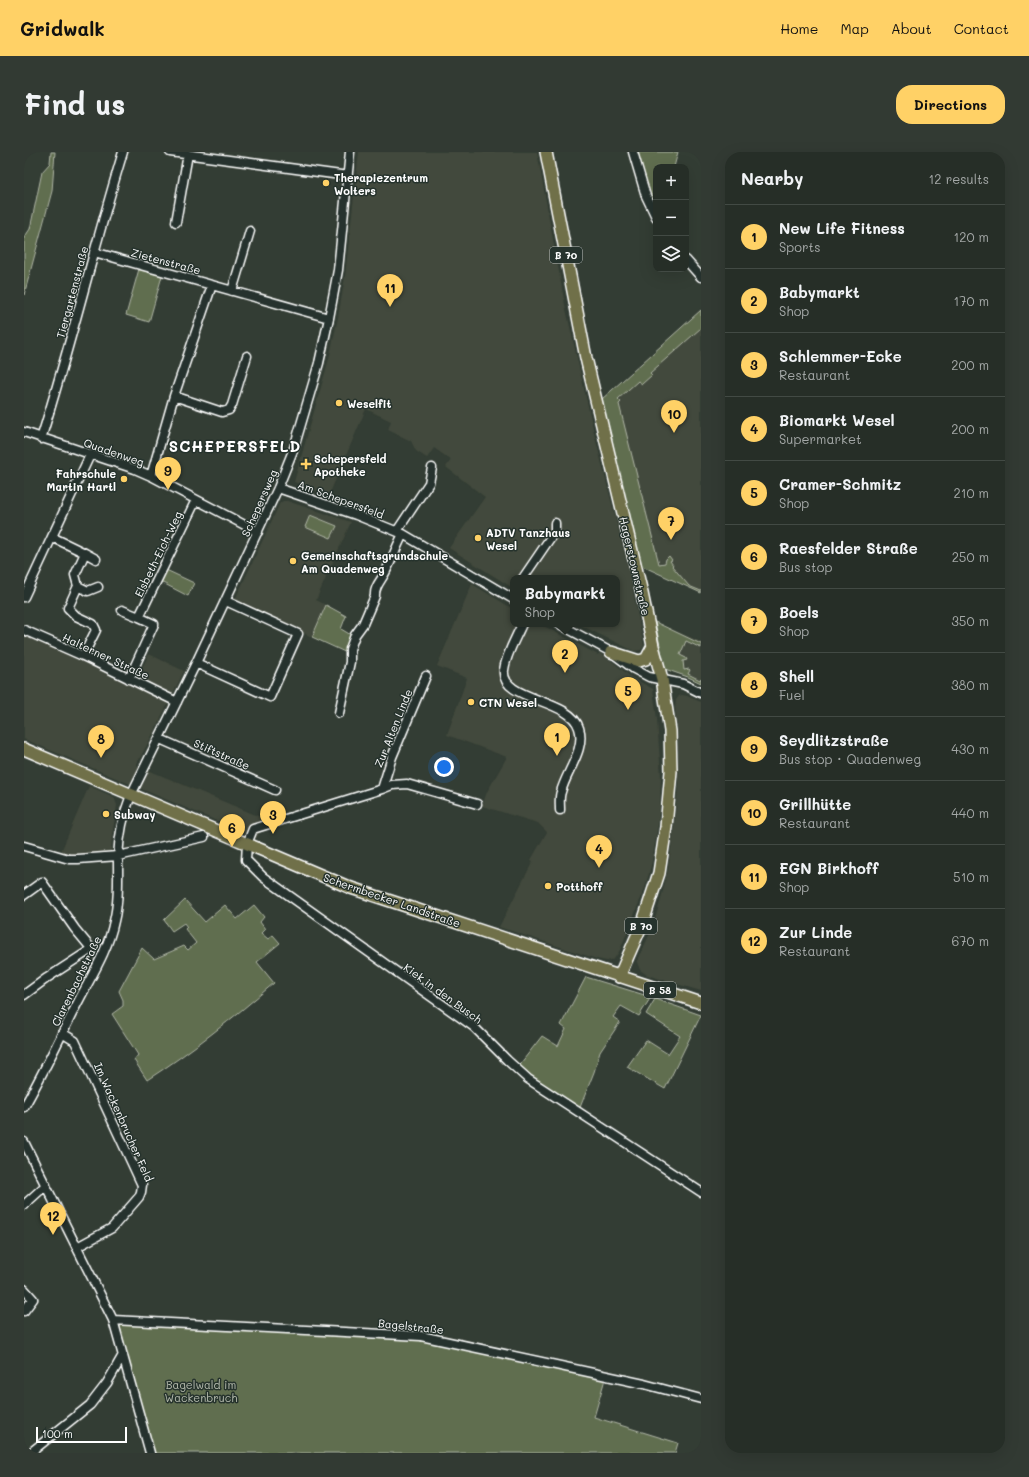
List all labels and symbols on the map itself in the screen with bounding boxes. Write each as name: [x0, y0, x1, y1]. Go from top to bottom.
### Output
place label: Therapiezentrum Wolters: [334, 170, 428, 198]
marker: Therapiezentrum Wolters: [321, 178, 331, 188]
street label: Tiergartenstraße: [53, 244, 92, 340]
street label: Zietenstraße: [129, 244, 203, 278]
road number: B 70: [550, 247, 582, 263]
pin: 11: [377, 274, 403, 307]
place label: Weselfit: [347, 396, 391, 411]
marker: Weselfit: [334, 398, 344, 408]
pin: 10: [661, 400, 687, 433]
street label: Quadenweg: [82, 435, 146, 469]
district label: SCHEPERSFELD: [169, 436, 301, 456]
place label: Schepersfeld Apotheke: [314, 451, 386, 479]
pin: 9: [155, 457, 181, 490]
marker: Schepersfeld Apotheke: [301, 459, 311, 469]
place label: Fahrschule Martin Hartl: [47, 466, 116, 494]
street label: Schepersweg: [238, 467, 280, 539]
marker: Fahrschule Martin Hartl: [119, 474, 129, 484]
street label: Am Schepersfeld: [296, 476, 386, 522]
pin: 7: [658, 507, 684, 540]
street label: Elsbeth-Eich-Weg: [131, 509, 185, 599]
street label: Hagerstownstraße: [616, 515, 654, 617]
place label: ADTV Tanzhaus Wesel: [486, 525, 571, 553]
marker: ADTV Tanzhaus Wesel: [473, 533, 483, 543]
place label: Gemeinschaftsgrundschule Am Quadenweg: [301, 548, 448, 576]
marker: Gemeinschaftsgrundschule Am Quadenweg: [288, 556, 298, 566]
street label: Halterner Straße: [60, 629, 152, 683]
pin: 2: [552, 640, 578, 673]
pin: 5: [615, 677, 641, 710]
street label: Zur Alten Linde: [370, 686, 416, 769]
place label: CTN Wesel: [479, 695, 537, 710]
marker: CTN Wesel: [466, 697, 476, 707]
pin: 1: [544, 723, 570, 756]
pin: 8: [88, 725, 114, 758]
street label: Stiftstraße: [192, 735, 253, 773]
your location: [434, 757, 454, 777]
pin: 3: [260, 801, 286, 834]
place label: Subway: [114, 807, 155, 822]
marker: Subway: [101, 809, 111, 819]
pin: 6: [219, 814, 245, 847]
pin: 4: [586, 835, 612, 868]
street label: Schermbecker Landstraße: [321, 869, 463, 931]
place label: Potthoff: [556, 879, 603, 894]
marker: Potthoff: [543, 881, 553, 891]
road number: B 70: [625, 918, 657, 934]
street label: Clarenbachstraße: [48, 933, 104, 1029]
street label: Kiek in den Busch: [401, 959, 485, 1027]
road number: B 58: [644, 982, 676, 998]
street label: Im Wackenbrucher Feld: [91, 1060, 157, 1184]
pin: 12: [40, 1202, 66, 1235]
street label: Bagelstraße: [377, 1315, 445, 1337]
park label: Bagelwald im Wackenbruch: [165, 1377, 237, 1405]
scale bar: [36, 1425, 127, 1444]

